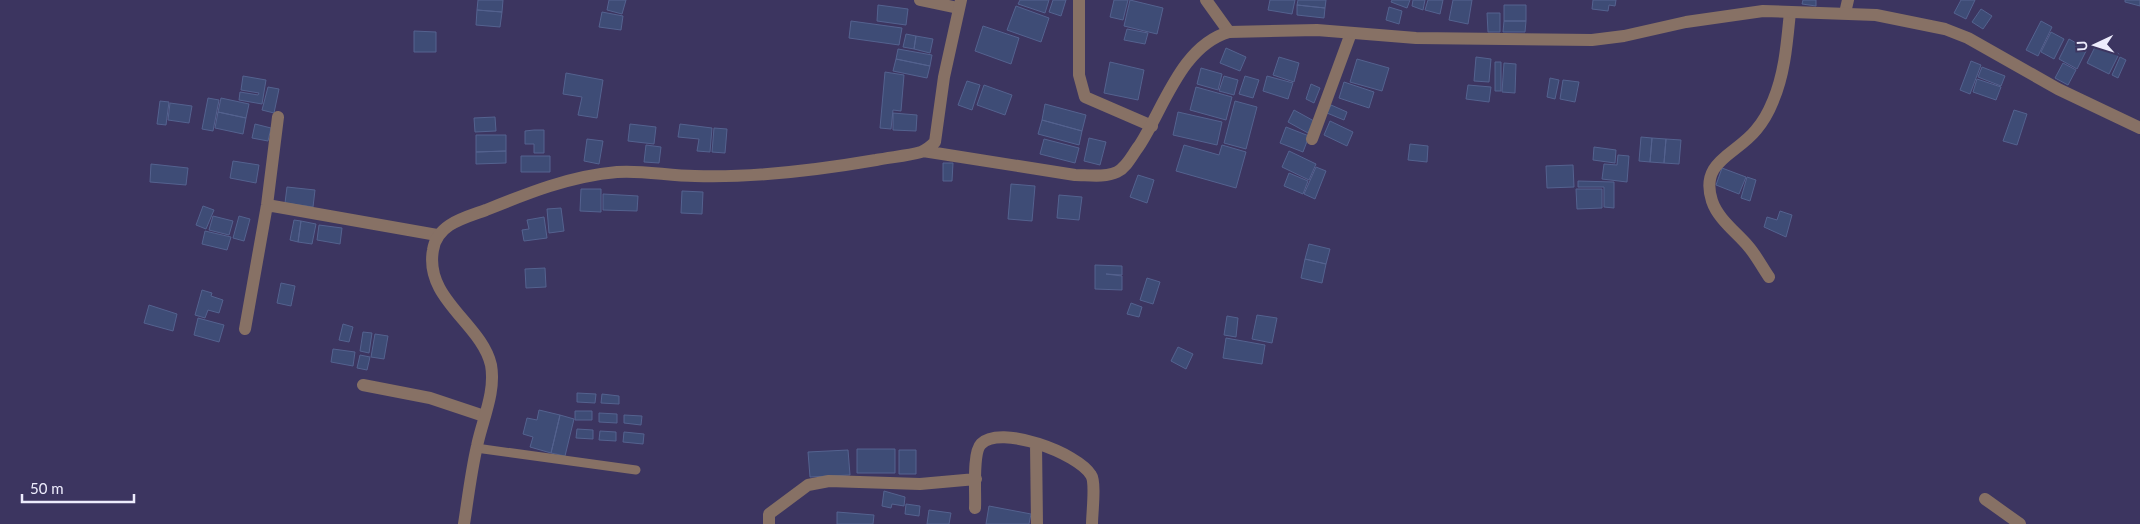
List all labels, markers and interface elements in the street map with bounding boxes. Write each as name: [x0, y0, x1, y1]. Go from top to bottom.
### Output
north arrow: [2070, 20, 2120, 70]
text: U: [2073, 40, 2090, 52]
scale bar: [22, 472, 135, 504]
text: 50 m: [30, 479, 64, 497]

